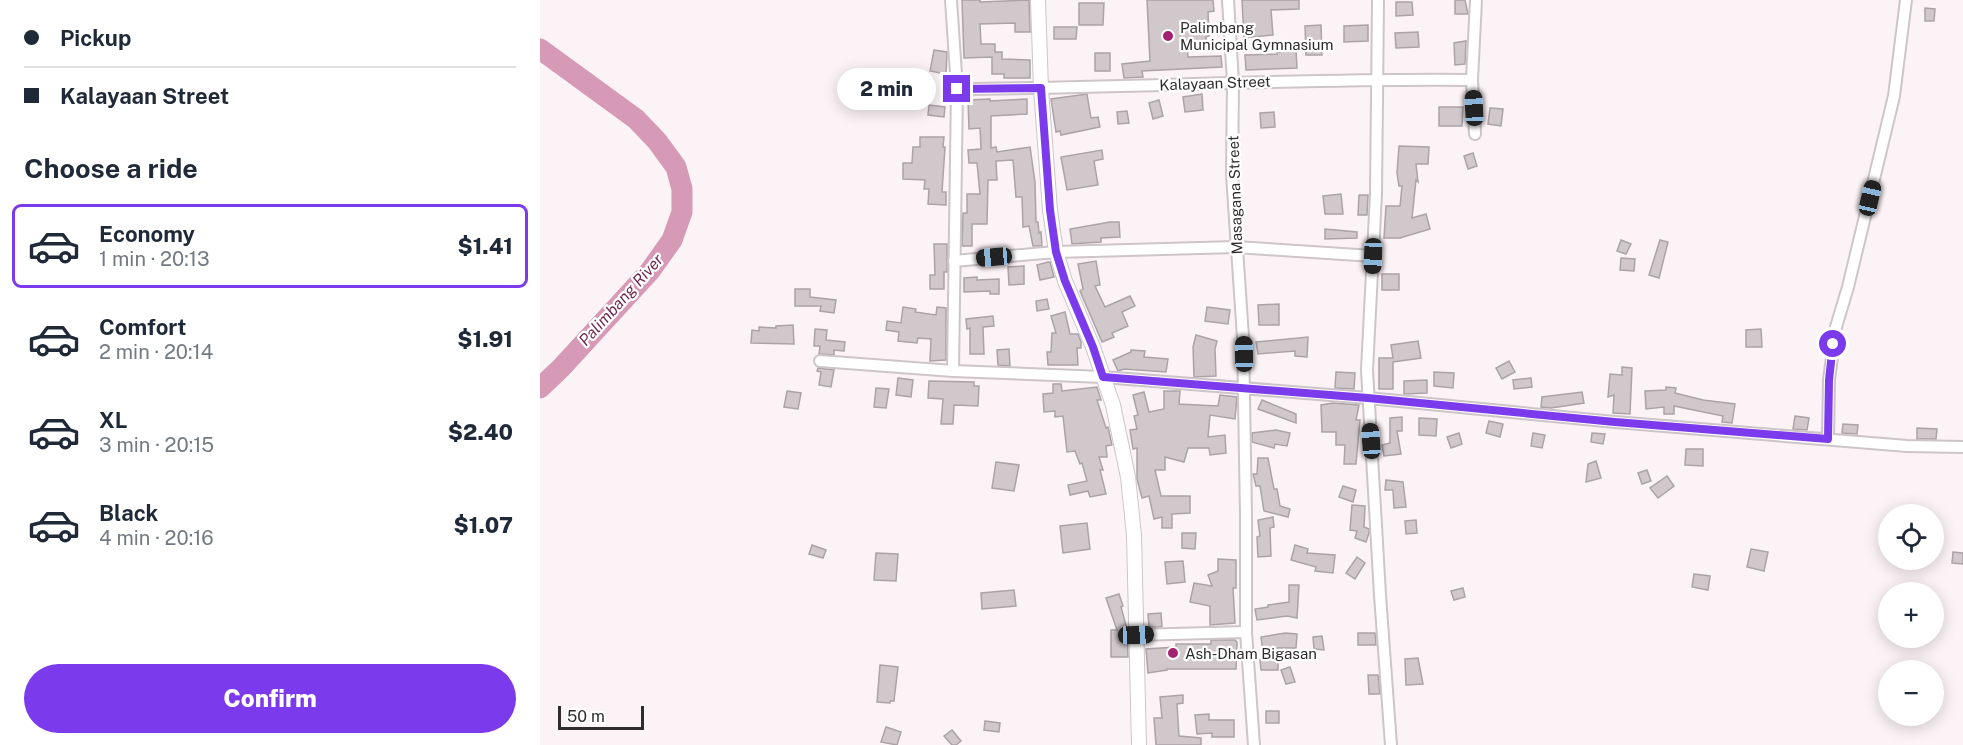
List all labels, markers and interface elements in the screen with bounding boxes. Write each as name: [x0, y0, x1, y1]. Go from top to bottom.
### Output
place label: Palimbang Municipal Gymnasium: [1180, 19, 1334, 53]
text: Pickup: [60, 25, 131, 51]
marker: Palimbang Municipal Gymnasium: [1161, 29, 1175, 43]
callout: 2 min: [837, 68, 936, 110]
street label: Kalayaan Street: [1159, 73, 1271, 93]
route end: [943, 75, 970, 102]
text: 2 min: [860, 77, 913, 101]
text: Kalayaan Street: [60, 83, 229, 109]
car: [1464, 90, 1484, 126]
street label: Masagana Street: [1224, 135, 1246, 255]
text: Choose a ride: [24, 152, 198, 184]
car: [1857, 178, 1883, 218]
icon: car: [27, 219, 81, 273]
text: Economy: [99, 221, 195, 247]
text: $1.41: [457, 233, 513, 259]
car: [1363, 238, 1383, 274]
car: [975, 246, 1013, 268]
text: 1 min · 20:13: [99, 247, 210, 271]
water label: Palimbang River: [575, 250, 668, 350]
icon: car: [27, 312, 81, 366]
text: Comfort: [99, 314, 186, 340]
text: $1.91: [457, 326, 513, 352]
route start: [1819, 330, 1846, 357]
car: [1235, 336, 1253, 372]
text: 2 min · 20:14: [99, 340, 213, 364]
icon: car: [27, 405, 81, 459]
text: XL: [99, 407, 127, 433]
text: $2.40: [448, 419, 513, 445]
car: [1361, 422, 1381, 460]
text: 3 min · 20:15: [99, 433, 214, 457]
icon: car: [27, 498, 81, 552]
text: Black: [99, 500, 158, 526]
map controls: [1878, 504, 1944, 726]
button: locate: [1878, 504, 1944, 570]
text: $1.07: [454, 512, 513, 538]
text: 4 min · 20:16: [99, 526, 214, 550]
button: +: [1878, 582, 1944, 648]
car: [1118, 625, 1154, 645]
place label: Ash-Dham Bigasan: [1185, 645, 1317, 662]
marker: Ash-Dham Bigasan: [1166, 646, 1180, 660]
button: −: [1878, 660, 1944, 726]
button: Confirm: [24, 664, 516, 733]
scale bar: [558, 703, 644, 730]
text: 50 m: [567, 707, 605, 726]

